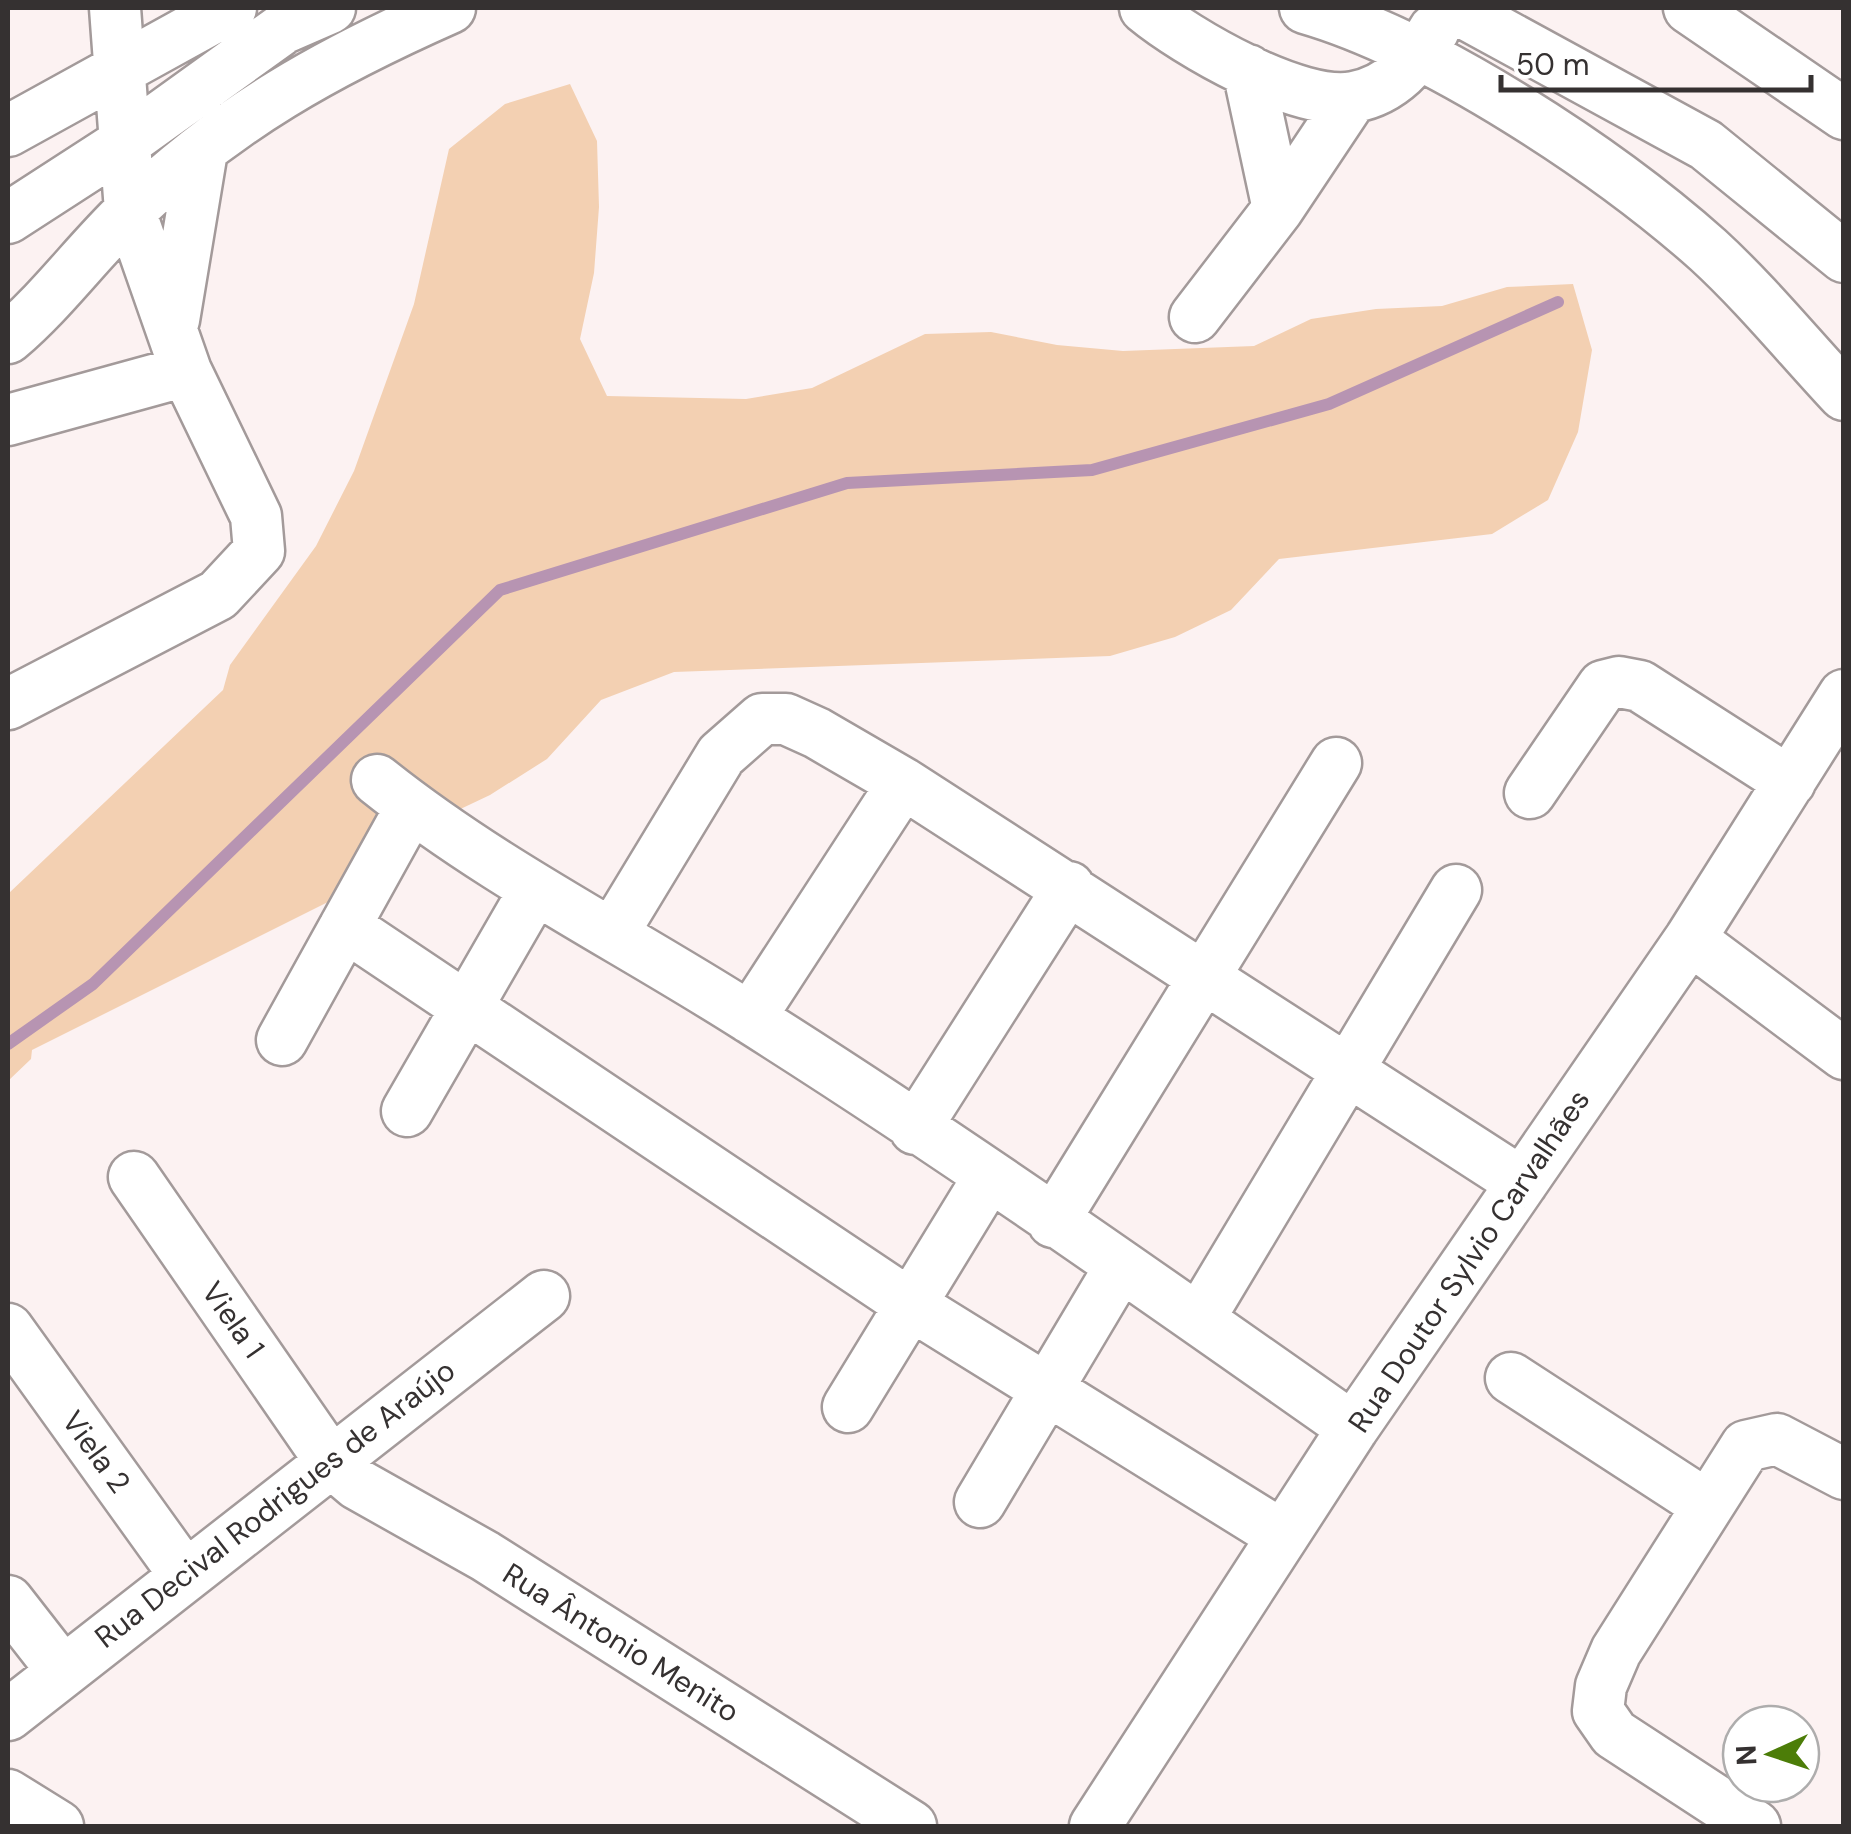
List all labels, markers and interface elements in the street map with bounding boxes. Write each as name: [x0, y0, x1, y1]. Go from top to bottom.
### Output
scale bar: [1501, 30, 1811, 92]
text: 50 m: [1516, 45, 1590, 84]
street label: Rua Doutor Sylvio Carvalhães: [1339, 1082, 1598, 1440]
street label: Viela 1: [193, 1274, 274, 1366]
street label: Rua Decival Rodrigues de Araújo: [87, 1351, 463, 1656]
street label: Viela 2: [53, 1403, 139, 1501]
street label: Rua Ântonio Menito: [496, 1554, 747, 1731]
north arrow: [1721, 1704, 1821, 1804]
text: N: [1728, 1744, 1766, 1766]

